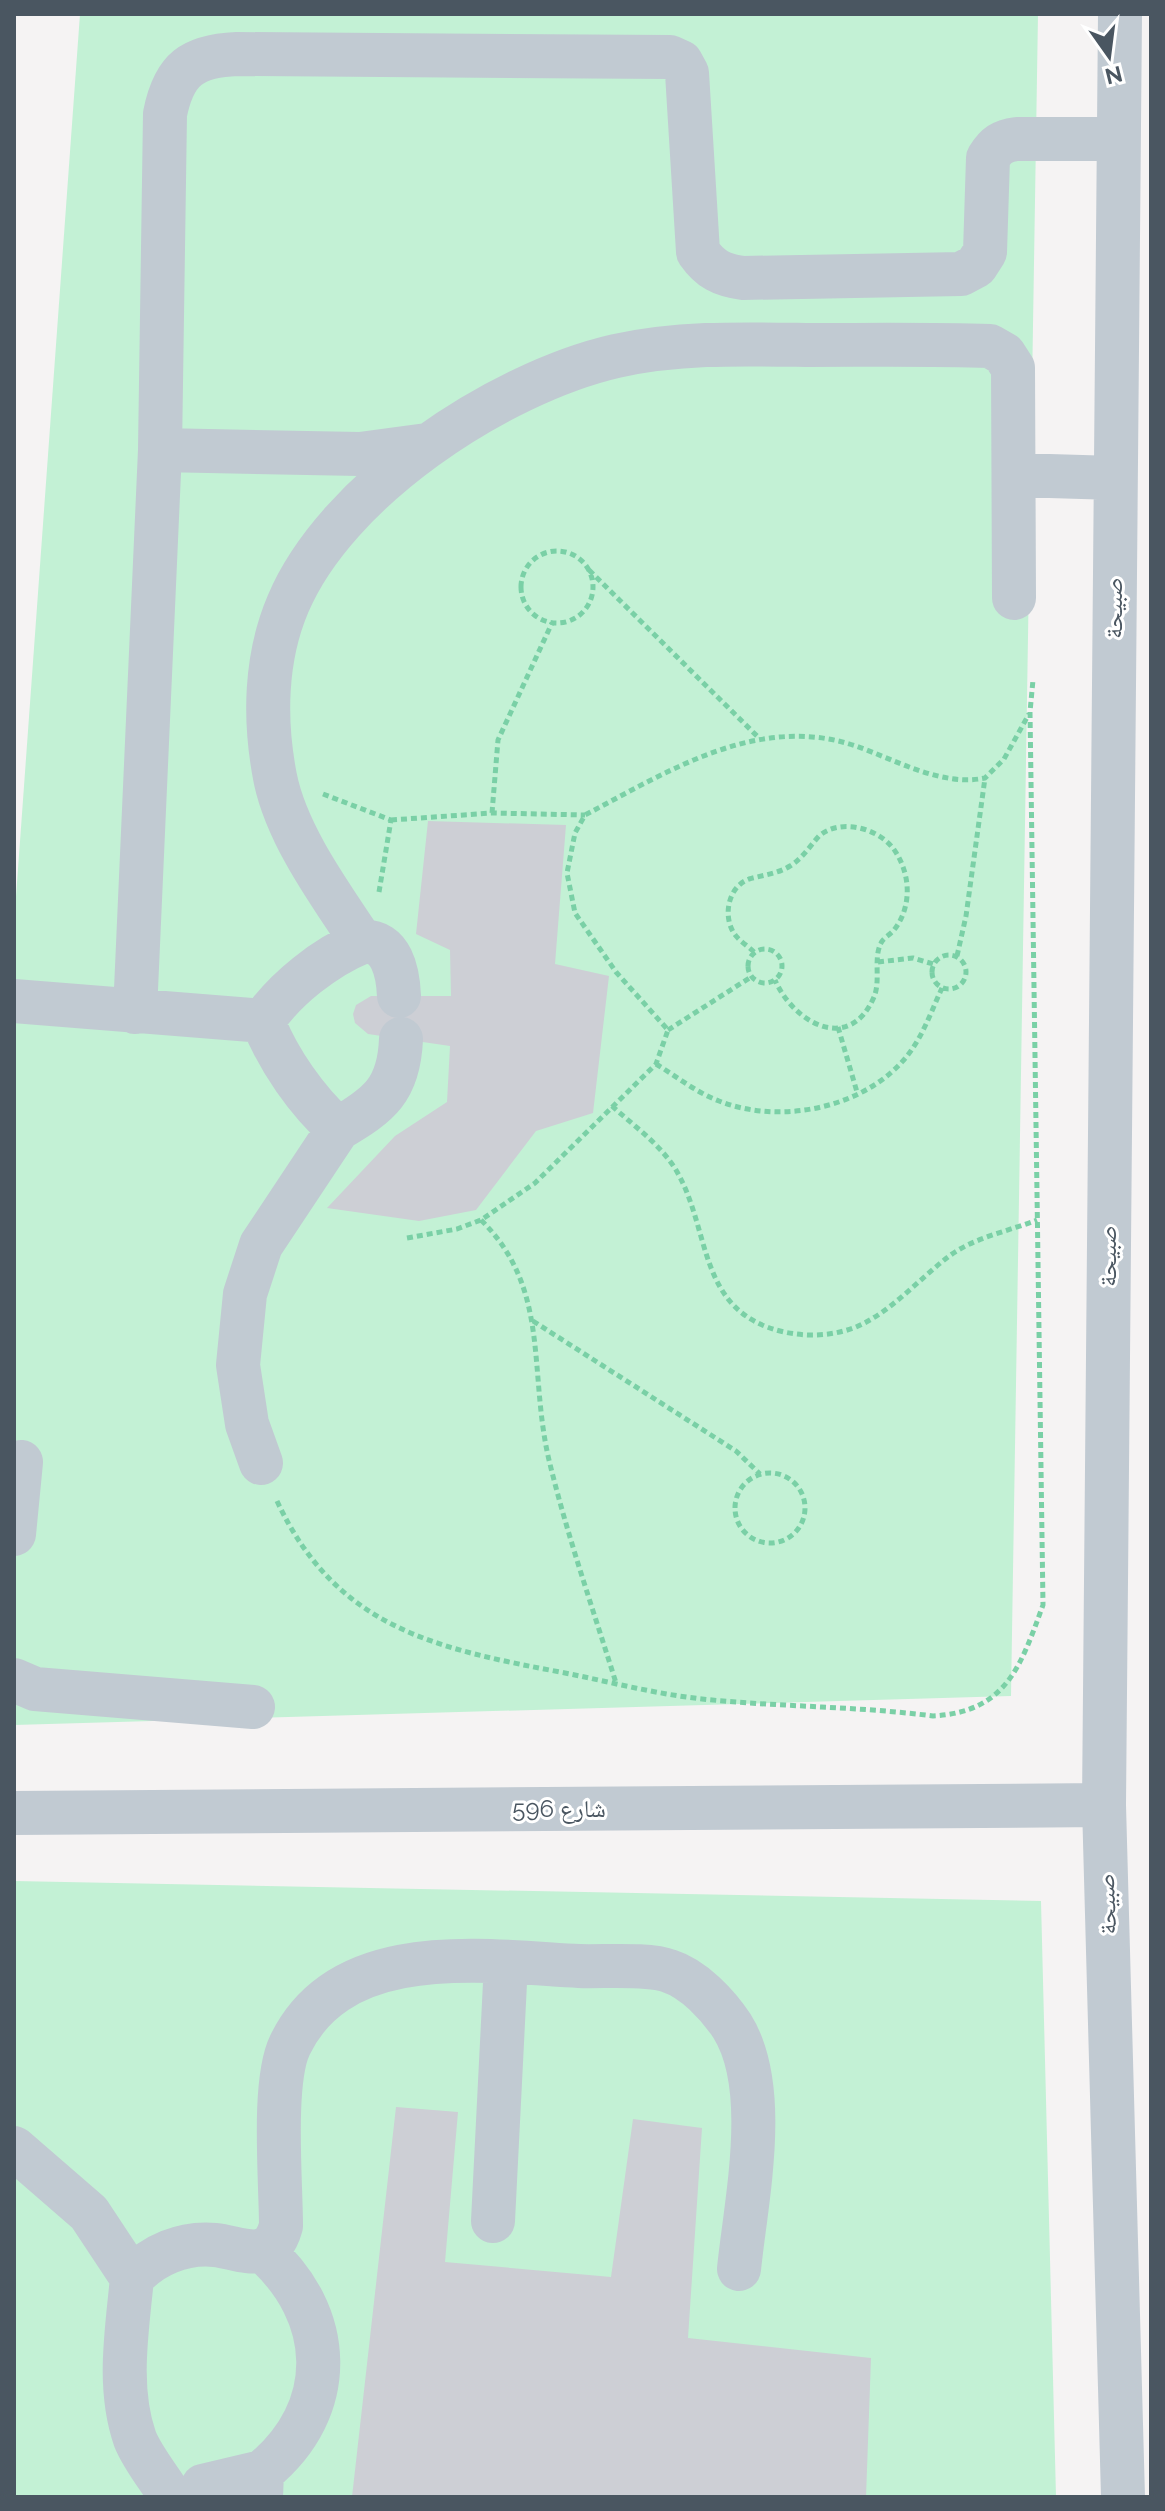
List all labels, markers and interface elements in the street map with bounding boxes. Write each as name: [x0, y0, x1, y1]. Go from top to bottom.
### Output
north arrow: [1069, 16, 1149, 96]
text: N: [1103, 61, 1125, 90]
street label: صبيحة: [1099, 577, 1128, 639]
street label: صبيحة: [1093, 1225, 1122, 1287]
street label: شارع 596: [512, 1794, 606, 1824]
street label: صبيحة: [1091, 1873, 1122, 1935]

